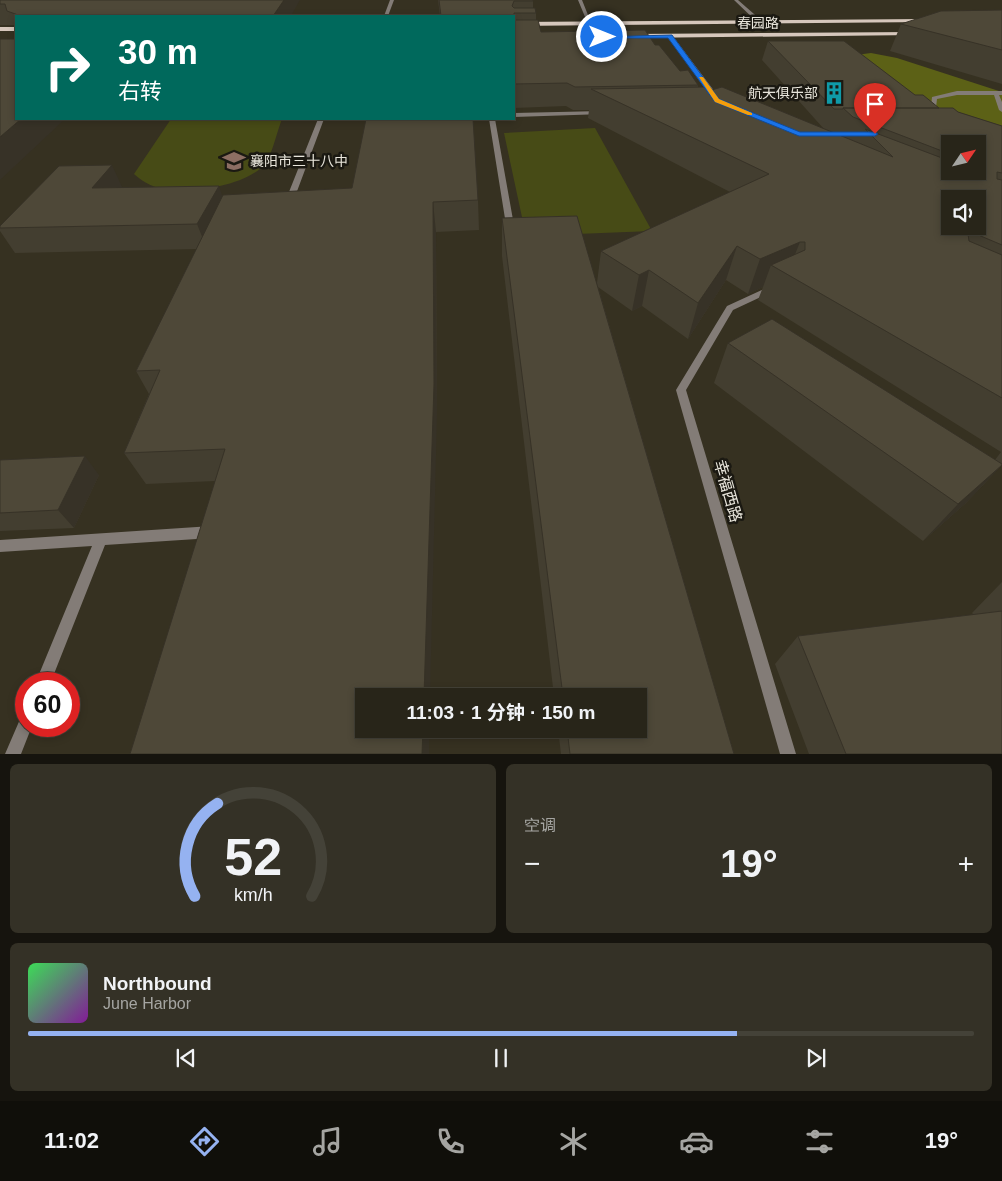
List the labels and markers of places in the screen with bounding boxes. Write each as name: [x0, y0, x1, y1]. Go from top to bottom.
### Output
building icon: 航天俱乐部: [821, 80, 847, 106]
pin: [854, 83, 896, 134]
place label: 航天俱乐部: [748, 85, 818, 101]
school or university icon: 襄阳市三十八中: [221, 148, 247, 174]
place label: 襄阳市三十八中: [250, 153, 348, 169]

